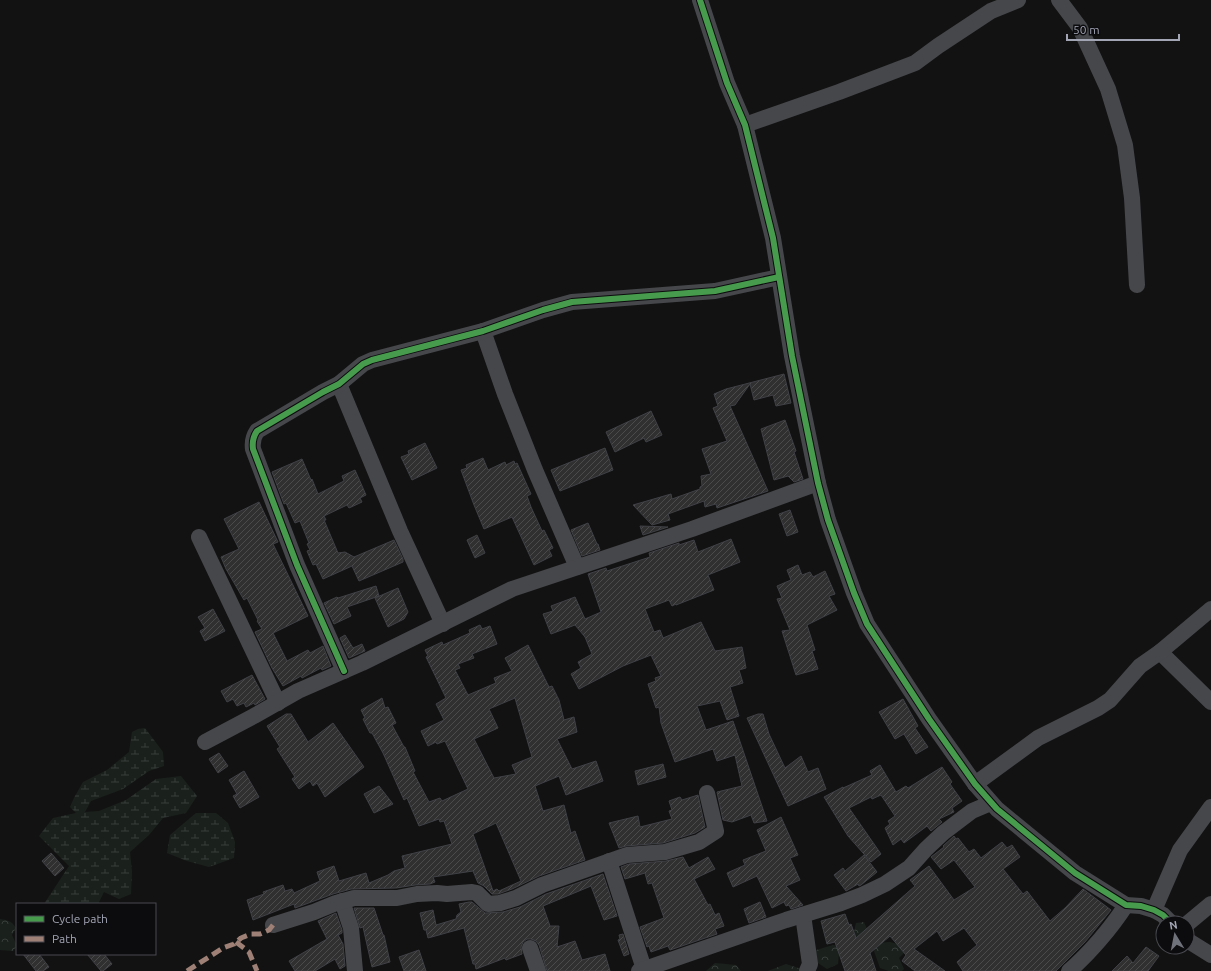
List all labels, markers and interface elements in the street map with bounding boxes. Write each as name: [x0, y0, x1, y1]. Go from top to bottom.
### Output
scale bar: [1067, 16, 1179, 42]
text: 50 m: [1073, 23, 1100, 36]
legend: [16, 903, 156, 955]
text: Cycle path: [52, 912, 108, 925]
north arrow: [1155, 915, 1195, 955]
text: N: [1168, 919, 1178, 932]
text: Path: [52, 932, 77, 945]

